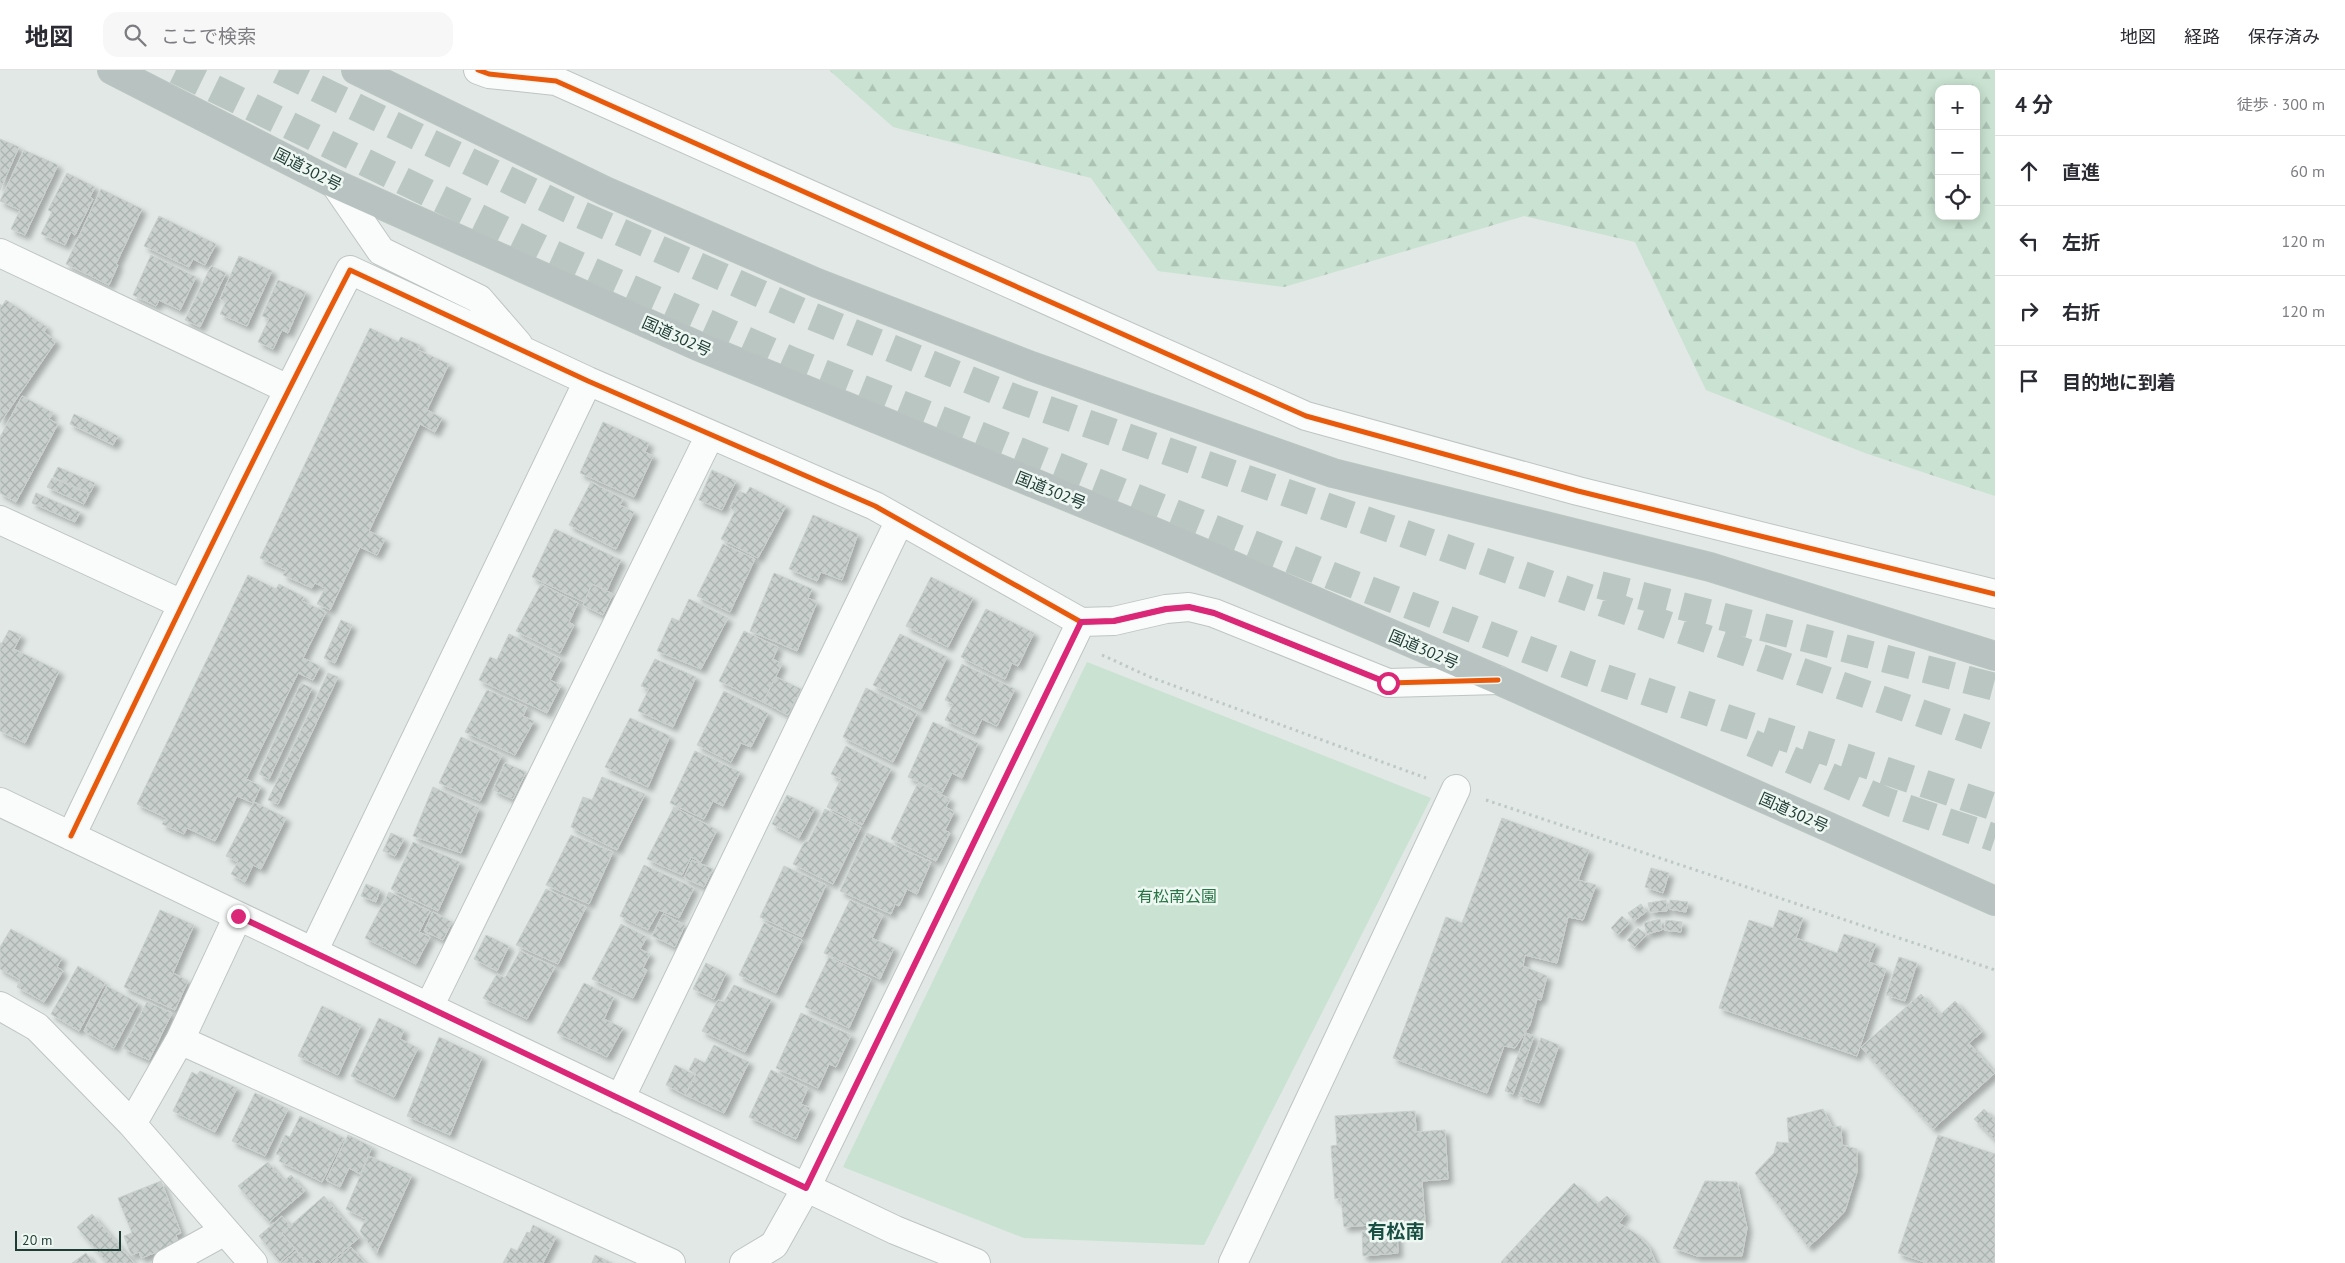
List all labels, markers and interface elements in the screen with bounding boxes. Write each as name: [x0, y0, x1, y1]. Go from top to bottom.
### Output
search box: [103, 12, 453, 57]
text: 地図: [25, 21, 73, 52]
icon: search: [121, 21, 149, 49]
text: ここで検索: [161, 24, 256, 48]
text: 地図: [2120, 25, 2156, 48]
text: 経路: [2184, 25, 2220, 48]
text: 保存済み: [2248, 25, 2320, 48]
map controls: [1935, 85, 1980, 220]
button: +: [1935, 85, 1980, 130]
text: 4 分: [2015, 91, 2053, 118]
text: 徒歩 · 300 m: [2237, 94, 2325, 114]
button: −: [1935, 130, 1980, 175]
street label: 国道302号: [270, 143, 346, 195]
icon: ahead: [2015, 157, 2043, 185]
text: 直進: [2062, 160, 2100, 184]
text: 60 m: [2290, 161, 2325, 181]
button: locate: [1935, 175, 1980, 220]
icon: left: [2015, 227, 2043, 255]
text: 左折: [2062, 230, 2100, 254]
text: 120 m: [2282, 231, 2325, 251]
icon: right: [2015, 297, 2043, 325]
text: 右折: [2062, 300, 2100, 324]
text: 120 m: [2282, 301, 2325, 321]
street label: 国道302号: [639, 312, 715, 360]
icon: arrive: [2015, 367, 2043, 395]
text: 目的地に到着: [2062, 370, 2176, 394]
street label: 国道302号: [1013, 467, 1089, 513]
street label: 国道302号: [1386, 625, 1462, 673]
route start: [1377, 672, 1400, 695]
street label: 国道302号: [1756, 788, 1832, 836]
park label: 有松南公園: [1137, 886, 1217, 906]
route end: [227, 905, 250, 928]
district label: 有松南: [1367, 1219, 1425, 1243]
scale bar: [15, 1228, 121, 1251]
text: 20 m: [22, 1231, 52, 1249]

